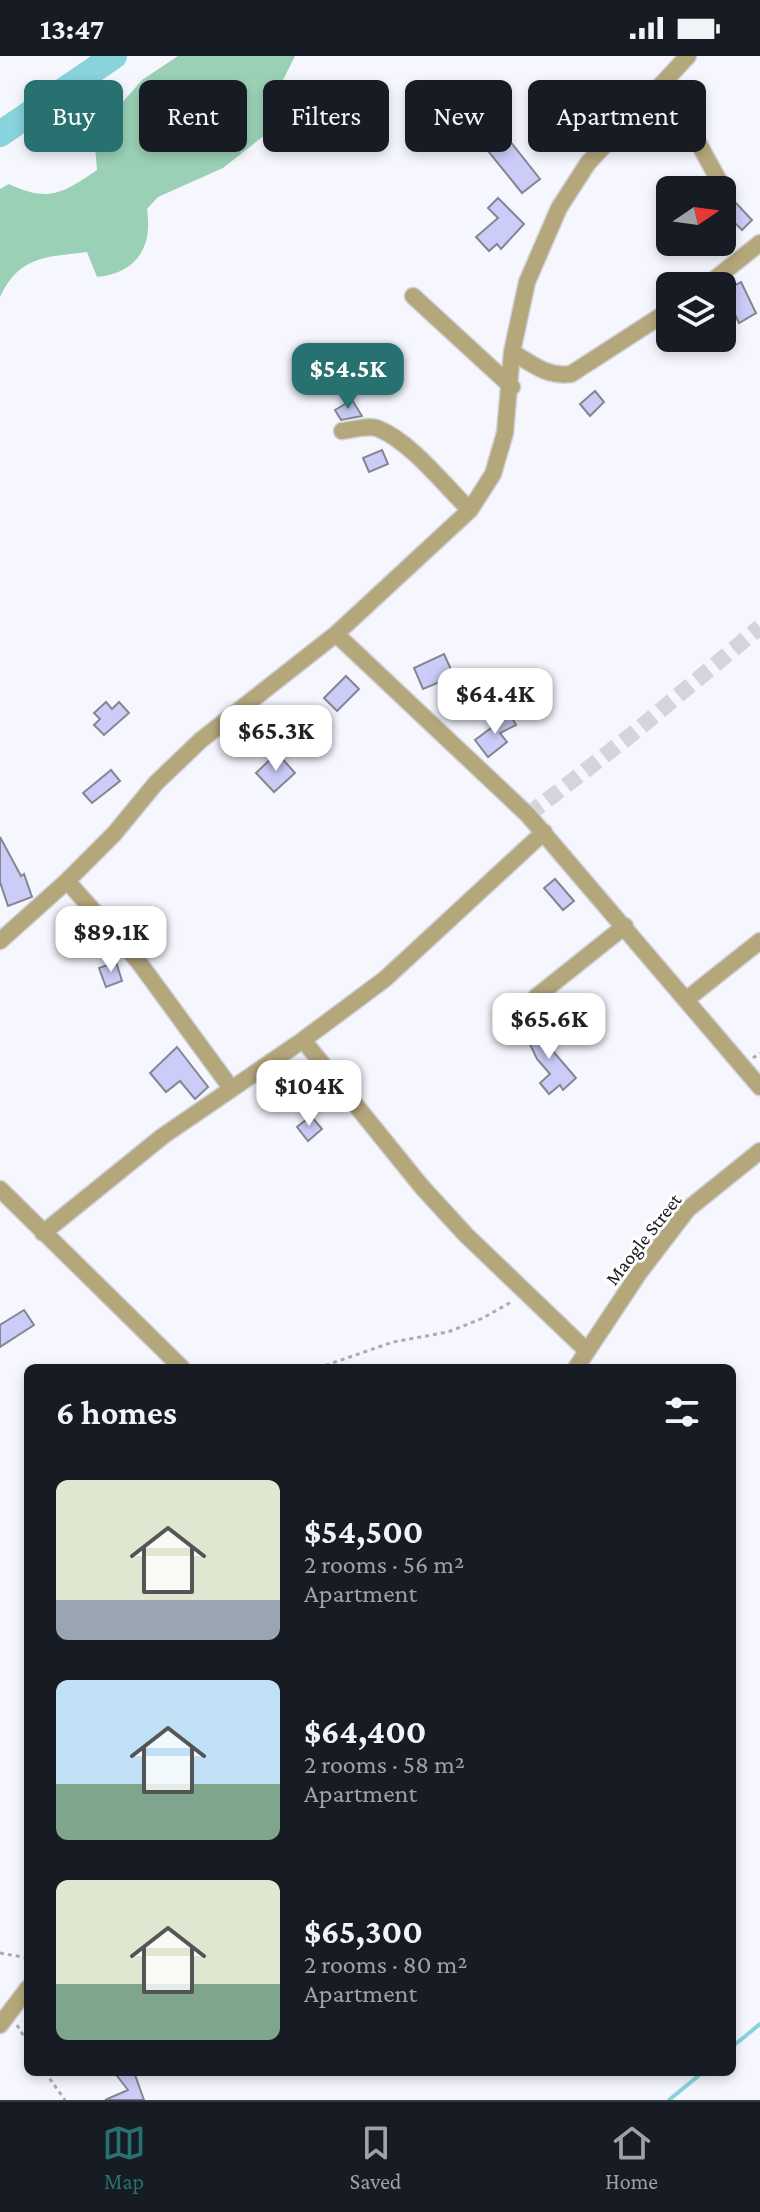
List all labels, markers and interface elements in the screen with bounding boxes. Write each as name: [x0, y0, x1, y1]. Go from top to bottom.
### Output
text: 13:47: [40, 12, 104, 45]
chip: Buy: [24, 80, 123, 152]
chip: Rent: [139, 80, 247, 152]
chip: Filters: [263, 80, 389, 152]
chip: New: [405, 80, 512, 152]
chip: Apartment: [528, 80, 706, 152]
north arrow: [656, 176, 736, 256]
map controls: [656, 176, 736, 352]
button: layers: [656, 272, 736, 352]
pin: $54.5K: [283, 343, 413, 411]
text: $54.5K: [310, 354, 386, 383]
pin: $64.4K: [430, 668, 560, 736]
text: $64.4K: [456, 679, 534, 708]
pin: $65.3K: [211, 705, 341, 773]
text: $65.3K: [238, 716, 314, 745]
pin: $89.1K: [46, 906, 176, 974]
text: $89.1K: [73, 917, 149, 946]
pin: $65.6K: [484, 993, 614, 1061]
text: $65.6K: [510, 1004, 588, 1033]
pin: $104K: [253, 1060, 365, 1128]
text: $104K: [274, 1071, 344, 1100]
street label: Maogle Street: [600, 1189, 687, 1290]
icon: filters: [660, 1390, 704, 1434]
text: 6 homes: [56, 1394, 177, 1431]
icon: home: [120, 1512, 216, 1608]
text: $54,500: [304, 1513, 423, 1550]
text: 2 rooms · 56 m²: [304, 1550, 464, 1579]
text: Apartment: [304, 1579, 417, 1608]
icon: home: [120, 1712, 216, 1808]
text: $64,400: [304, 1713, 426, 1750]
text: 2 rooms · 58 m²: [304, 1750, 465, 1779]
text: Apartment: [304, 1779, 417, 1808]
icon: home: [120, 1912, 216, 2008]
text: $65,300: [304, 1913, 423, 1950]
text: 2 rooms · 80 m²: [304, 1950, 467, 1979]
text: Apartment: [304, 1979, 417, 2008]
tab: Map: [102, 2121, 146, 2194]
tab: Saved: [350, 2121, 401, 2194]
tab: Home: [605, 2121, 658, 2194]

